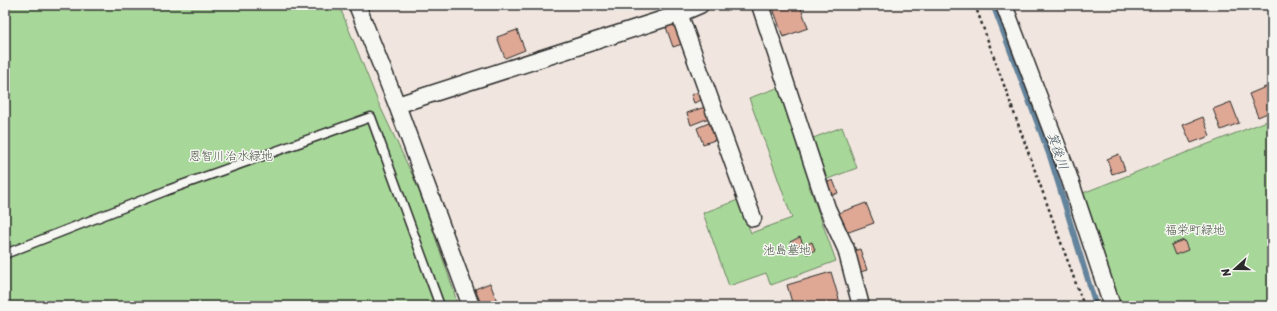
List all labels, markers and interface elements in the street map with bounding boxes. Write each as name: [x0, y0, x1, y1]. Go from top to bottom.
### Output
water label: 箕後川: [1041, 129, 1075, 173]
park label: 恩智川治水緑地: [189, 145, 273, 167]
park label: 福栄町緑地: [1165, 219, 1225, 241]
park label: 池島墓地: [763, 239, 811, 261]
north arrow: [1215, 249, 1255, 289]
text: N: [1216, 265, 1237, 280]

